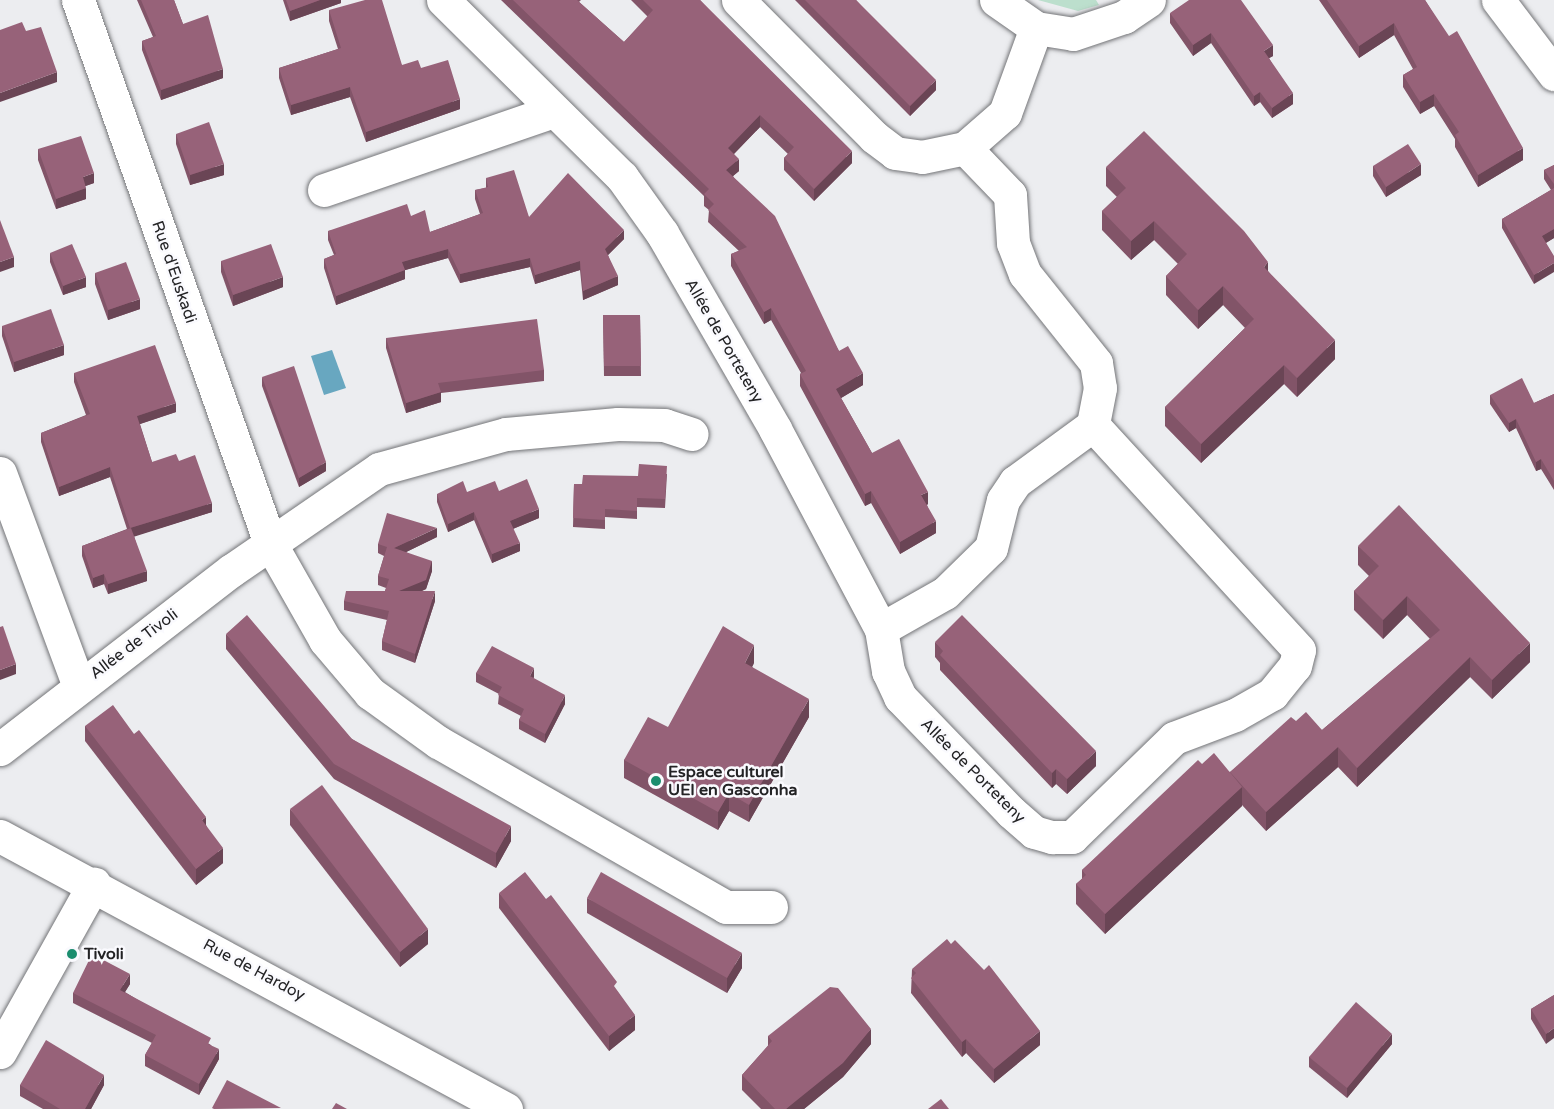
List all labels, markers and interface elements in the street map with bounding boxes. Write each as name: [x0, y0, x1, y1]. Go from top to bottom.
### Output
street label: Rue d'Euskadi: [147, 218, 201, 326]
street label: Allée de Porteteny: [681, 276, 767, 406]
street label: Allée de Tivoli: [86, 605, 182, 683]
street label: Allée de Porteteny: [917, 715, 1029, 827]
place label: Espace culturel UEI en Gasconha: [668, 762, 797, 800]
marker: Espace culturel UEI en Gasconha: [649, 774, 663, 788]
street label: Rue de Hardoy: [200, 935, 308, 1005]
place label: Tivoli: [84, 944, 124, 964]
marker: Tivoli: [65, 947, 79, 961]

